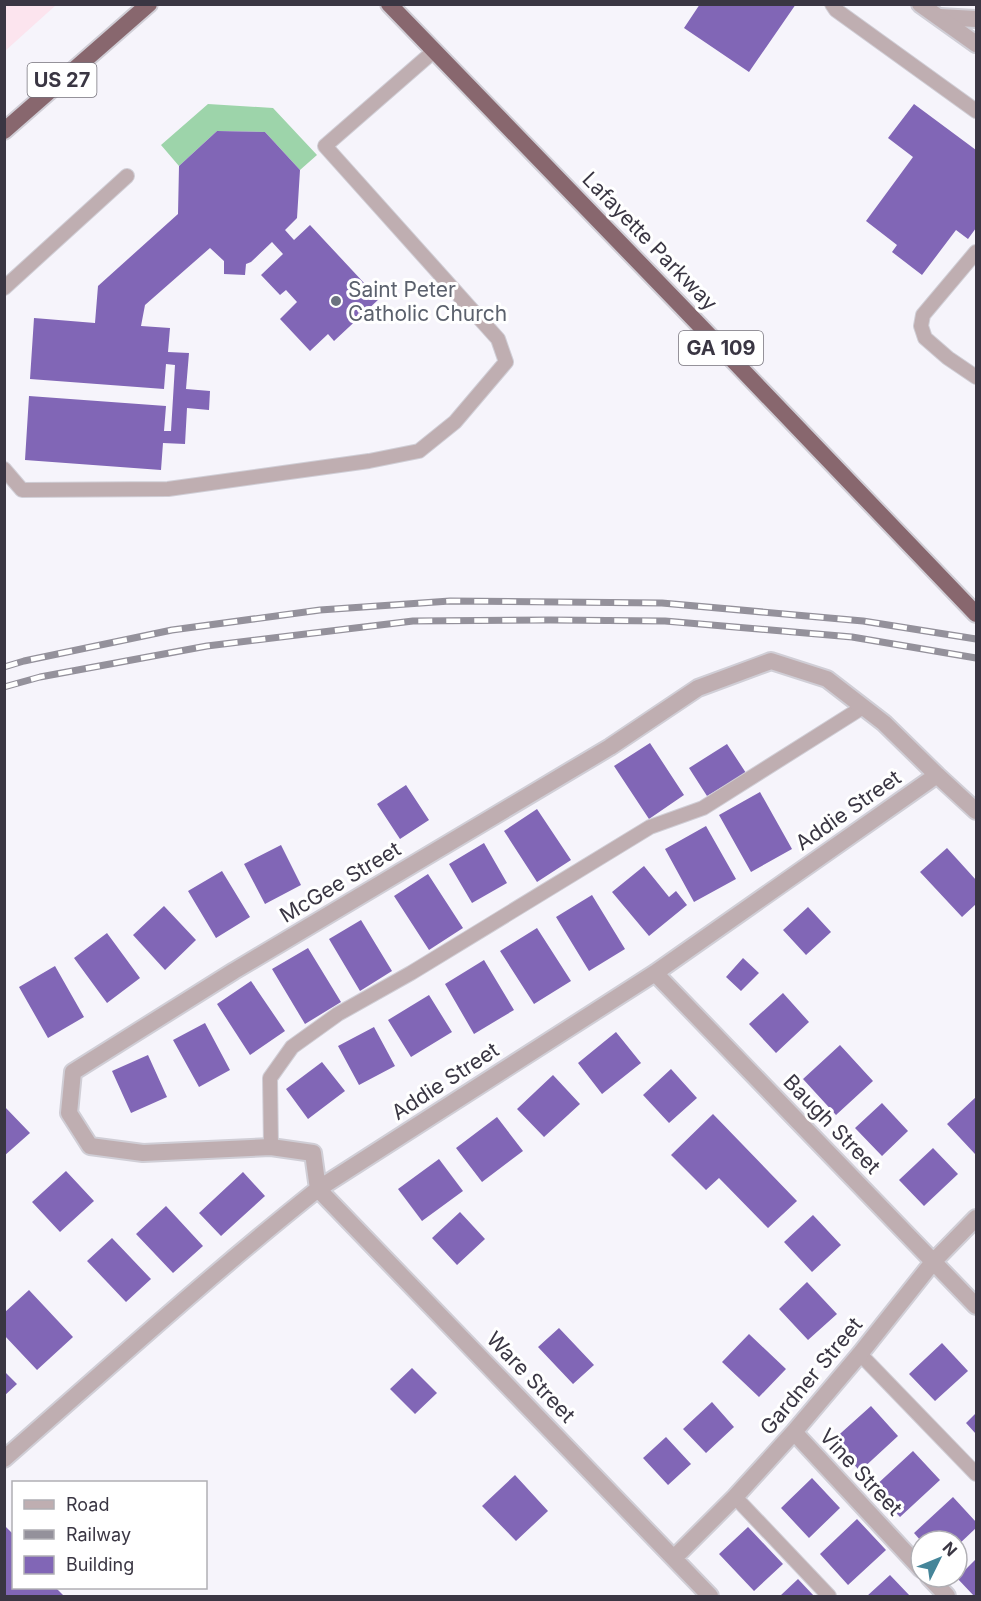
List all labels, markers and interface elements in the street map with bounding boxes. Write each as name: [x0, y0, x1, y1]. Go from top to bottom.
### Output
road number: US 27: [28, 63, 97, 97]
street label: Lafayette Parkway: [578, 167, 723, 316]
place label: Saint Peter Catholic Church: [348, 277, 507, 326]
marker: Saint Peter Catholic Church: [329, 294, 343, 308]
road number: GA 109: [679, 331, 763, 365]
street label: Addie Street: [791, 764, 906, 855]
street label: McGee Street: [275, 836, 405, 928]
street label: Addie Street: [387, 1037, 503, 1125]
street label: Baugh Street: [778, 1069, 886, 1179]
street label: Gardner Street: [755, 1312, 867, 1440]
street label: Ware Street: [482, 1326, 581, 1428]
street label: Vine Street: [815, 1423, 908, 1521]
legend: [12, 1481, 207, 1589]
text: Road: [66, 1494, 109, 1515]
text: Railway: [66, 1524, 131, 1545]
north arrow: [909, 1529, 969, 1589]
text: N: [938, 1537, 961, 1560]
text: Building: [66, 1554, 134, 1575]

